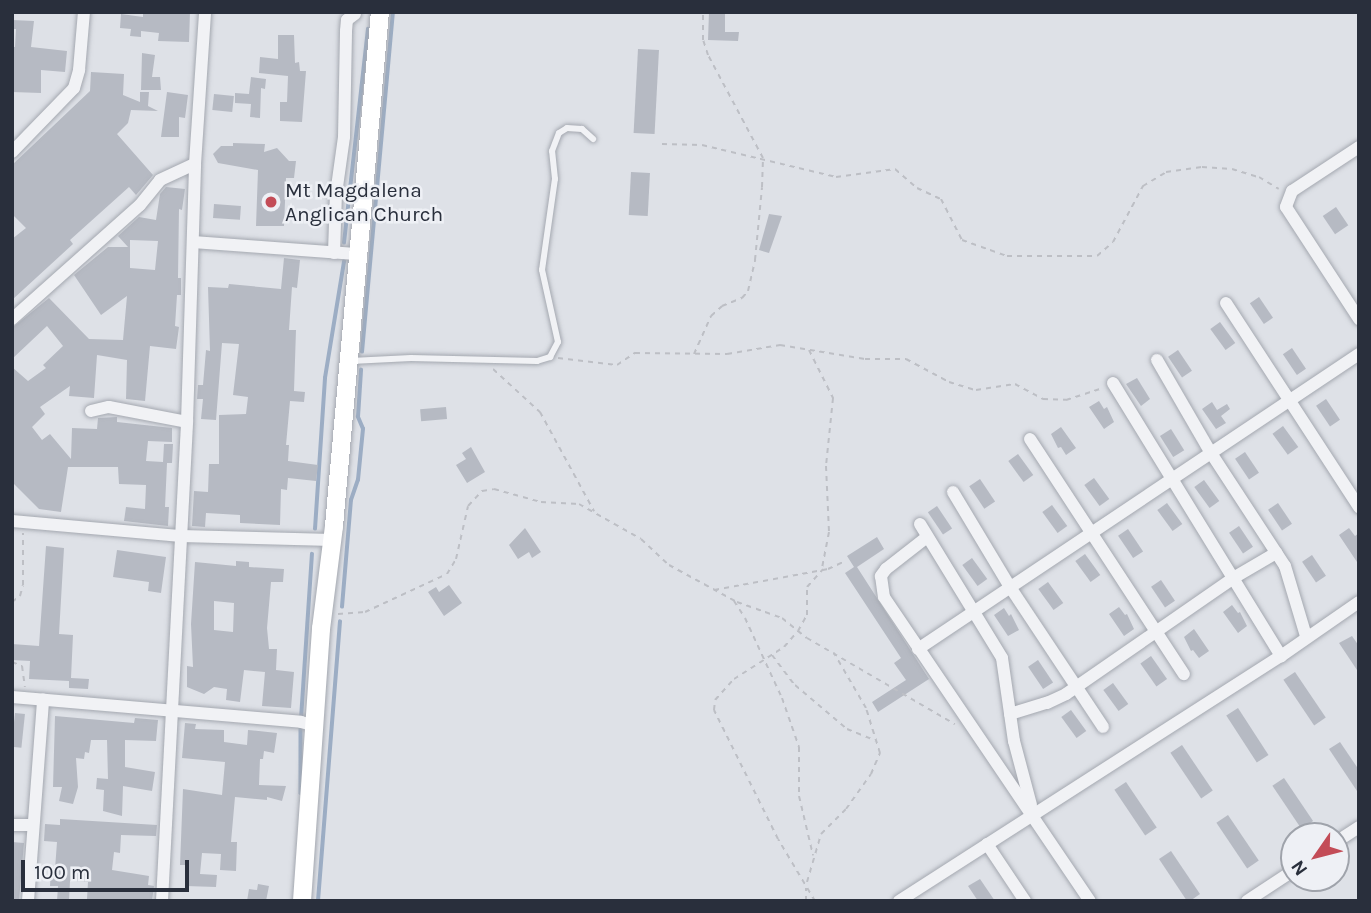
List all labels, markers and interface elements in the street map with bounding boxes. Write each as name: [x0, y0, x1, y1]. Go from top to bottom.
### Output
place label: Mt Magdalena Anglican Church: [285, 177, 443, 227]
marker: Mt Magdalena Anglican Church: [263, 194, 279, 210]
north arrow: [1280, 822, 1350, 892]
scale bar: [24, 846, 192, 890]
text: N: [1287, 856, 1312, 880]
text: 100 m: [34, 860, 91, 884]

